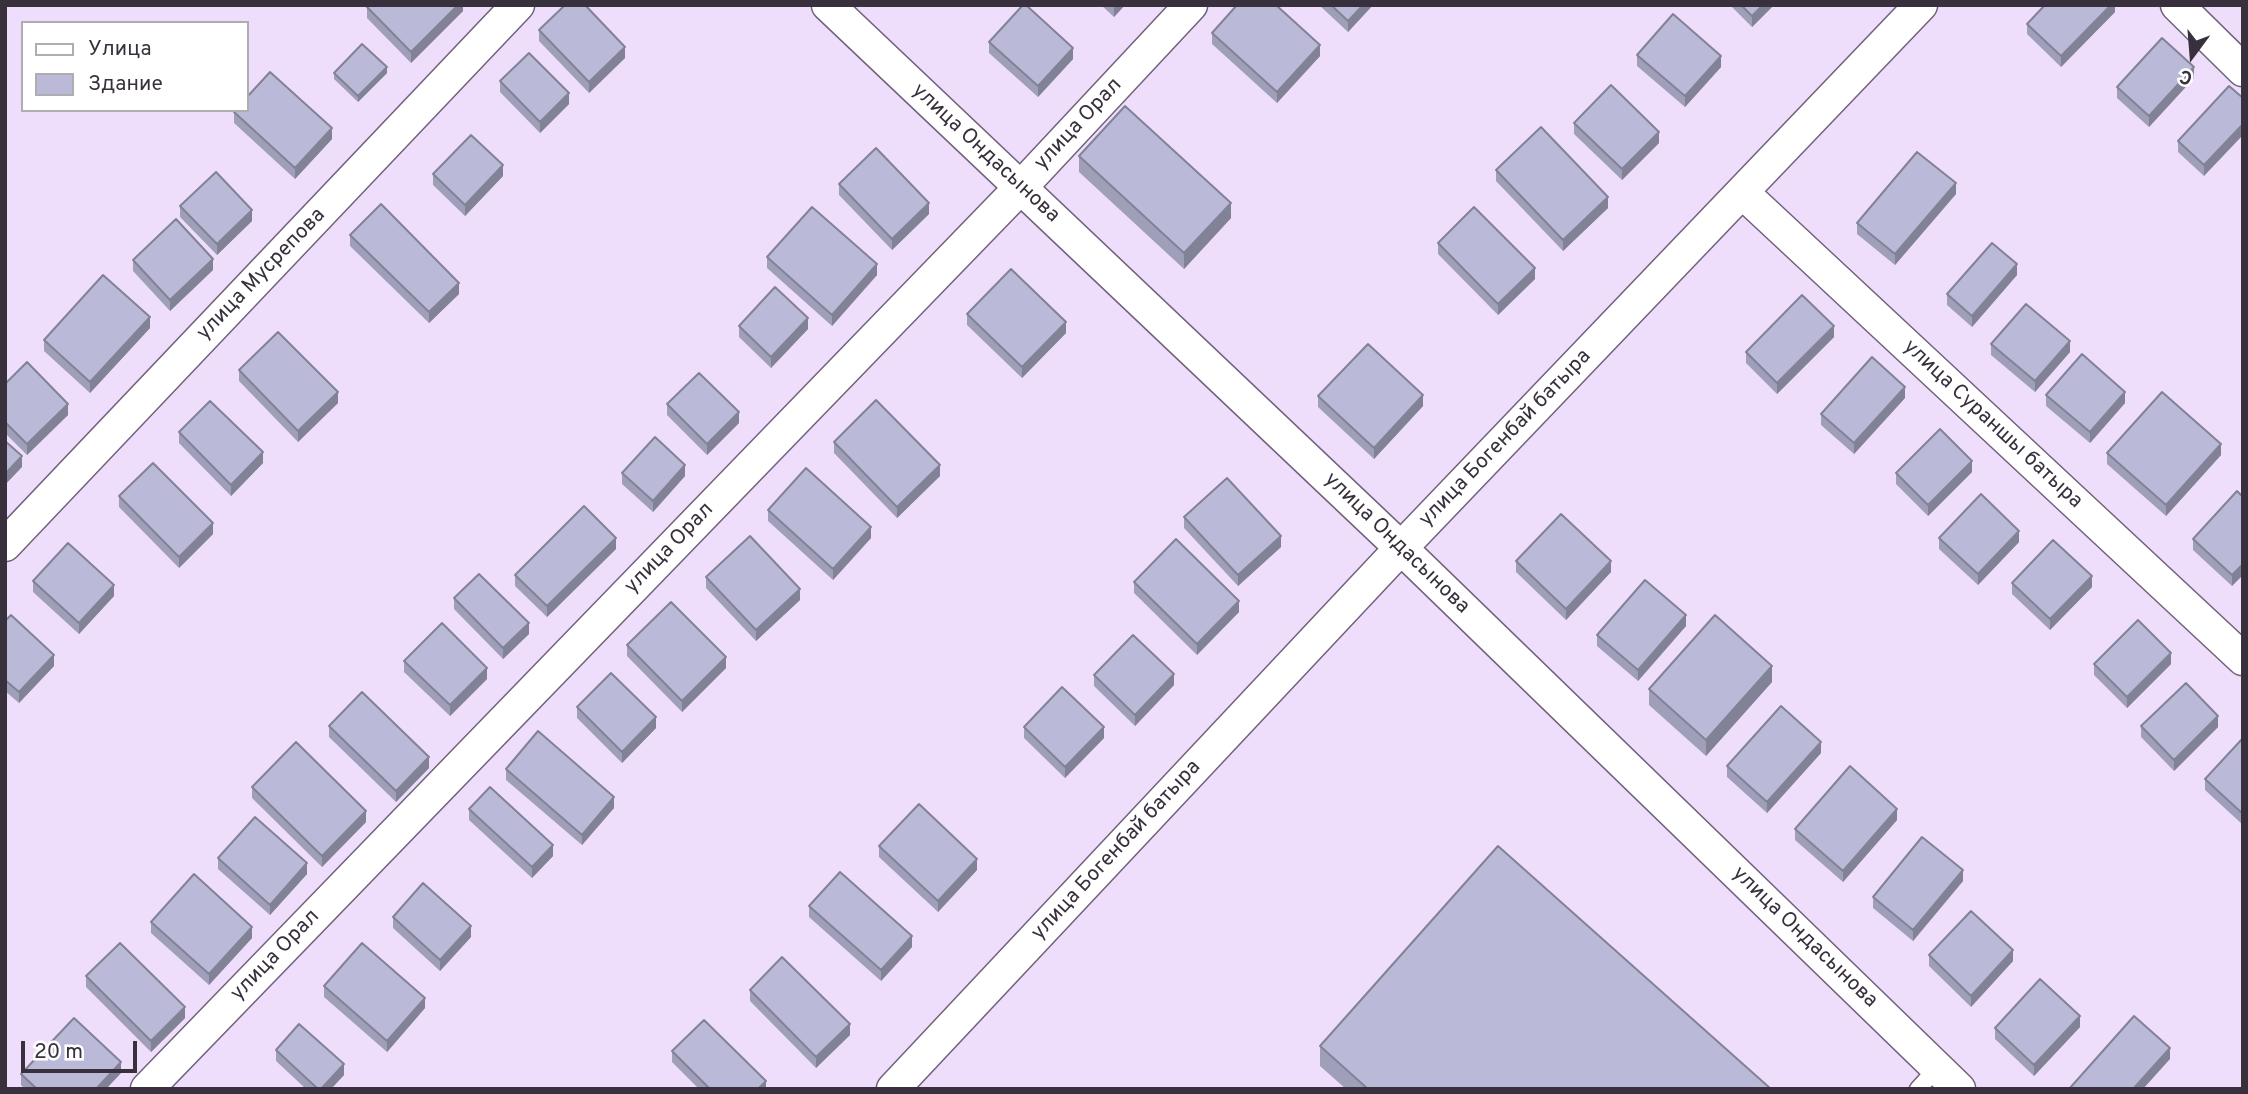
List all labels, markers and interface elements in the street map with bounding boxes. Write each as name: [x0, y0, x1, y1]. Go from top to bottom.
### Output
legend: [21, 21, 248, 112]
north arrow: [2157, 21, 2227, 91]
text: Улица: [88, 36, 152, 63]
text: С: [2177, 63, 2195, 89]
text: Здание: [88, 71, 163, 98]
street label: улица Орал: [1030, 74, 1128, 176]
street label: улица Ондасынова: [906, 79, 1064, 229]
street label: улица Мусрепова: [192, 204, 332, 346]
street label: улица Сураншы батыра: [1897, 335, 2087, 515]
street label: улица Богенбай батыра: [1415, 345, 1597, 533]
street label: улица Ондасынова: [1318, 468, 1474, 620]
street label: улица Орал: [620, 498, 720, 600]
street label: улица Богенбай батыра: [1027, 756, 1207, 946]
street label: улица Ондасынова: [1726, 862, 1882, 1014]
street label: улица Орал: [226, 905, 326, 1007]
scale bar: [24, 1028, 140, 1072]
text: 20 m: [34, 1039, 83, 1066]

